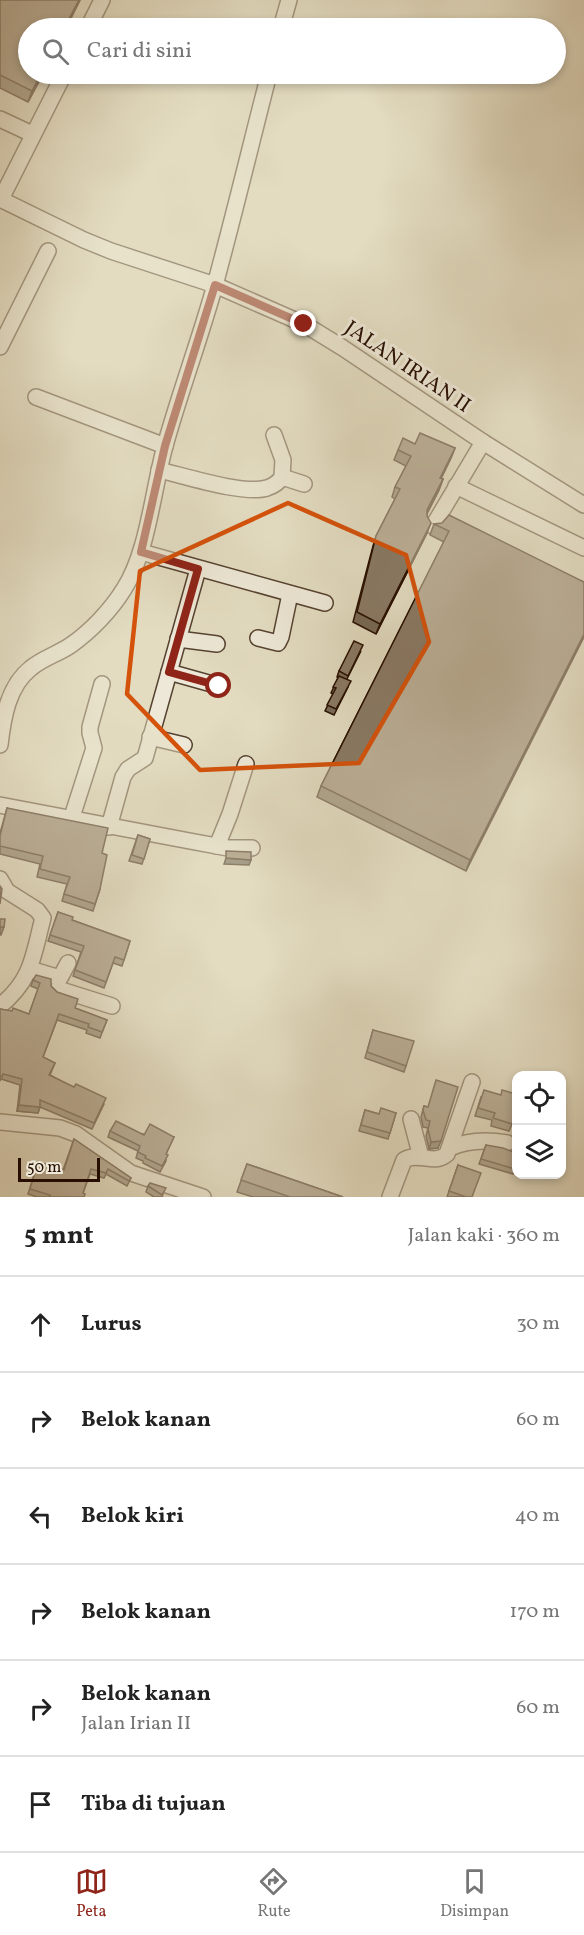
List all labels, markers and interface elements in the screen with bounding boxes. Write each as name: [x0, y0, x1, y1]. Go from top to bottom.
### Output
search box: [18, 18, 566, 84]
icon: search: [39, 35, 72, 68]
text: Cari di sini: [87, 36, 192, 67]
route end: [290, 310, 316, 336]
street label: JALAN IRIAN II: [338, 314, 476, 420]
route start: [205, 672, 231, 698]
map controls: [512, 1071, 566, 1179]
button: locate: [512, 1071, 566, 1125]
button: layers: [512, 1125, 566, 1179]
scale bar: [18, 1155, 100, 1182]
text: 50 m: [27, 1157, 61, 1179]
text: 5 mnt: [24, 1218, 94, 1254]
text: Jalan kaki · 360 m: [408, 1222, 560, 1250]
icon: ahead: [24, 1308, 57, 1341]
text: Lurus: [81, 1309, 142, 1340]
text: 30 m: [516, 1310, 560, 1338]
icon: right: [24, 1404, 57, 1437]
text: Belok kanan: [81, 1405, 211, 1436]
text: 60 m: [516, 1406, 560, 1434]
icon: left: [24, 1500, 57, 1533]
text: Belok kiri: [81, 1501, 184, 1532]
text: 40 m: [515, 1502, 560, 1530]
icon: right: [24, 1596, 57, 1629]
text: Belok kanan: [81, 1597, 211, 1628]
text: 170 m: [510, 1598, 560, 1626]
text: Belok kanan: [81, 1679, 211, 1710]
icon: right: [24, 1692, 57, 1725]
text: 60 m: [516, 1694, 560, 1722]
text: Jalan Irian II: [81, 1710, 191, 1738]
icon: arrive: [24, 1788, 57, 1821]
text: Tiba di tujuan: [81, 1789, 226, 1820]
tab: Peta: [75, 1865, 108, 1923]
tab: Rute: [257, 1865, 291, 1923]
tab: Disimpan: [440, 1865, 509, 1923]

